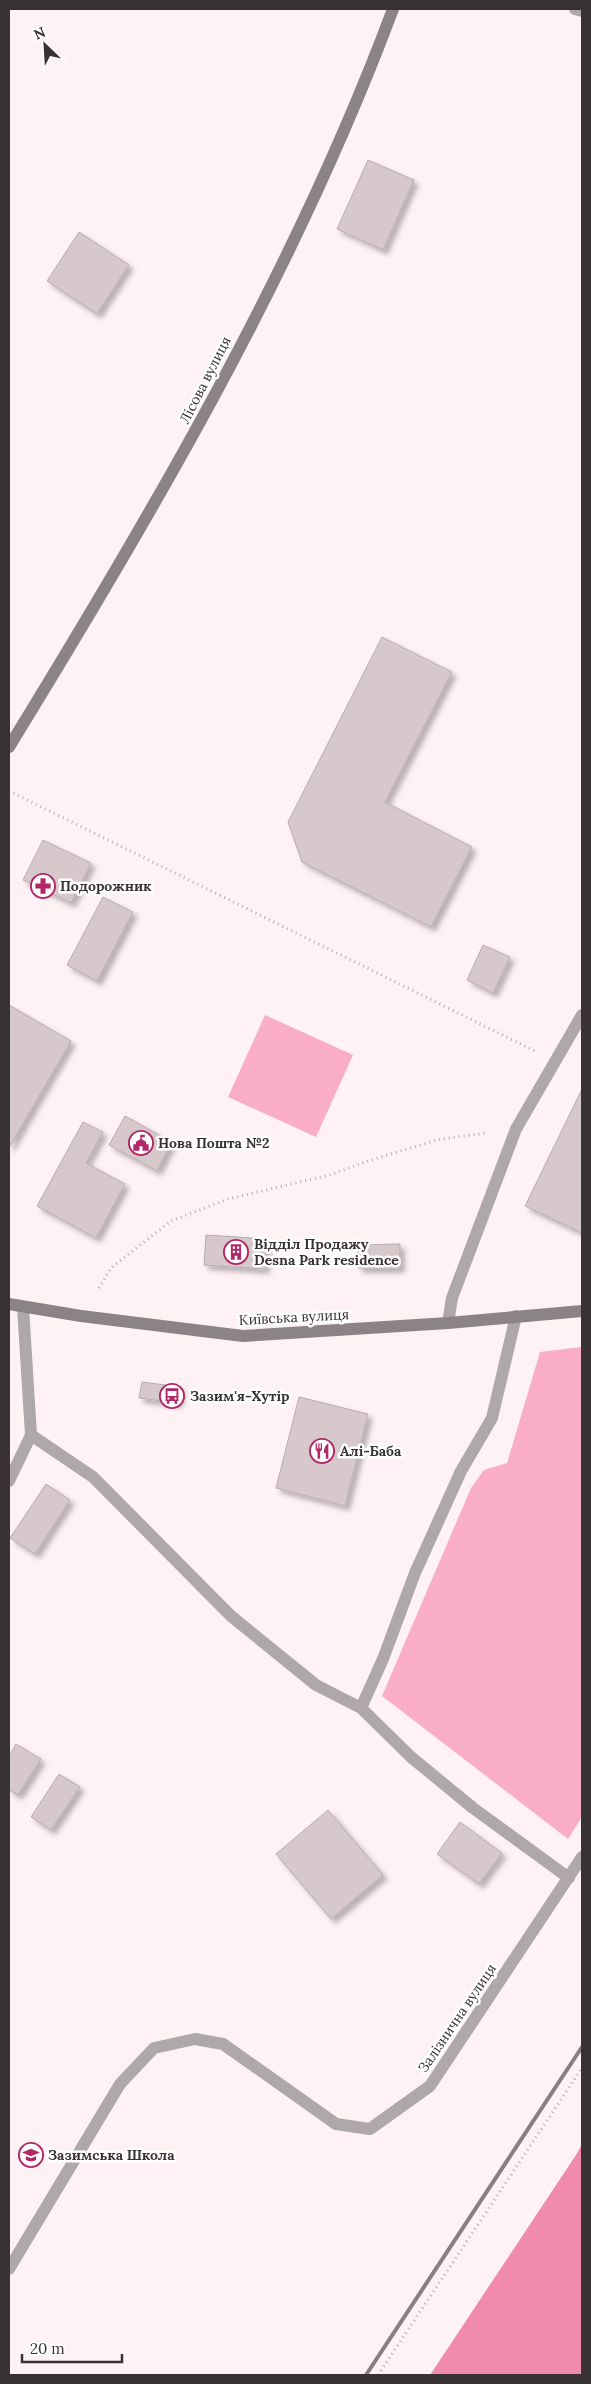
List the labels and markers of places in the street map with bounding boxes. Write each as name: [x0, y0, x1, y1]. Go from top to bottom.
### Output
pharmacy icon: Подорожник: [30, 873, 56, 899]
place label: Подорожник: [60, 877, 152, 895]
public building icon: Нова Пошта №2: [128, 1130, 154, 1156]
place label: Нова Пошта №2: [158, 1134, 270, 1152]
place label: Відділ Продажу Desna Park residence: [254, 1235, 399, 1269]
building icon: Відділ Продажу Desna Park residence: [223, 1239, 249, 1265]
bus stop icon: Зазим'я-Хутір: [159, 1383, 185, 1409]
place label: Зазим'я-Хутір: [190, 1387, 289, 1405]
restaurant icon: Алі-Баба: [309, 1438, 335, 1464]
place label: Алі-Баба: [340, 1442, 402, 1460]
school or university icon: Зазимська Школа: [18, 2142, 44, 2168]
place label: Зазимська Школа: [48, 2146, 175, 2164]

